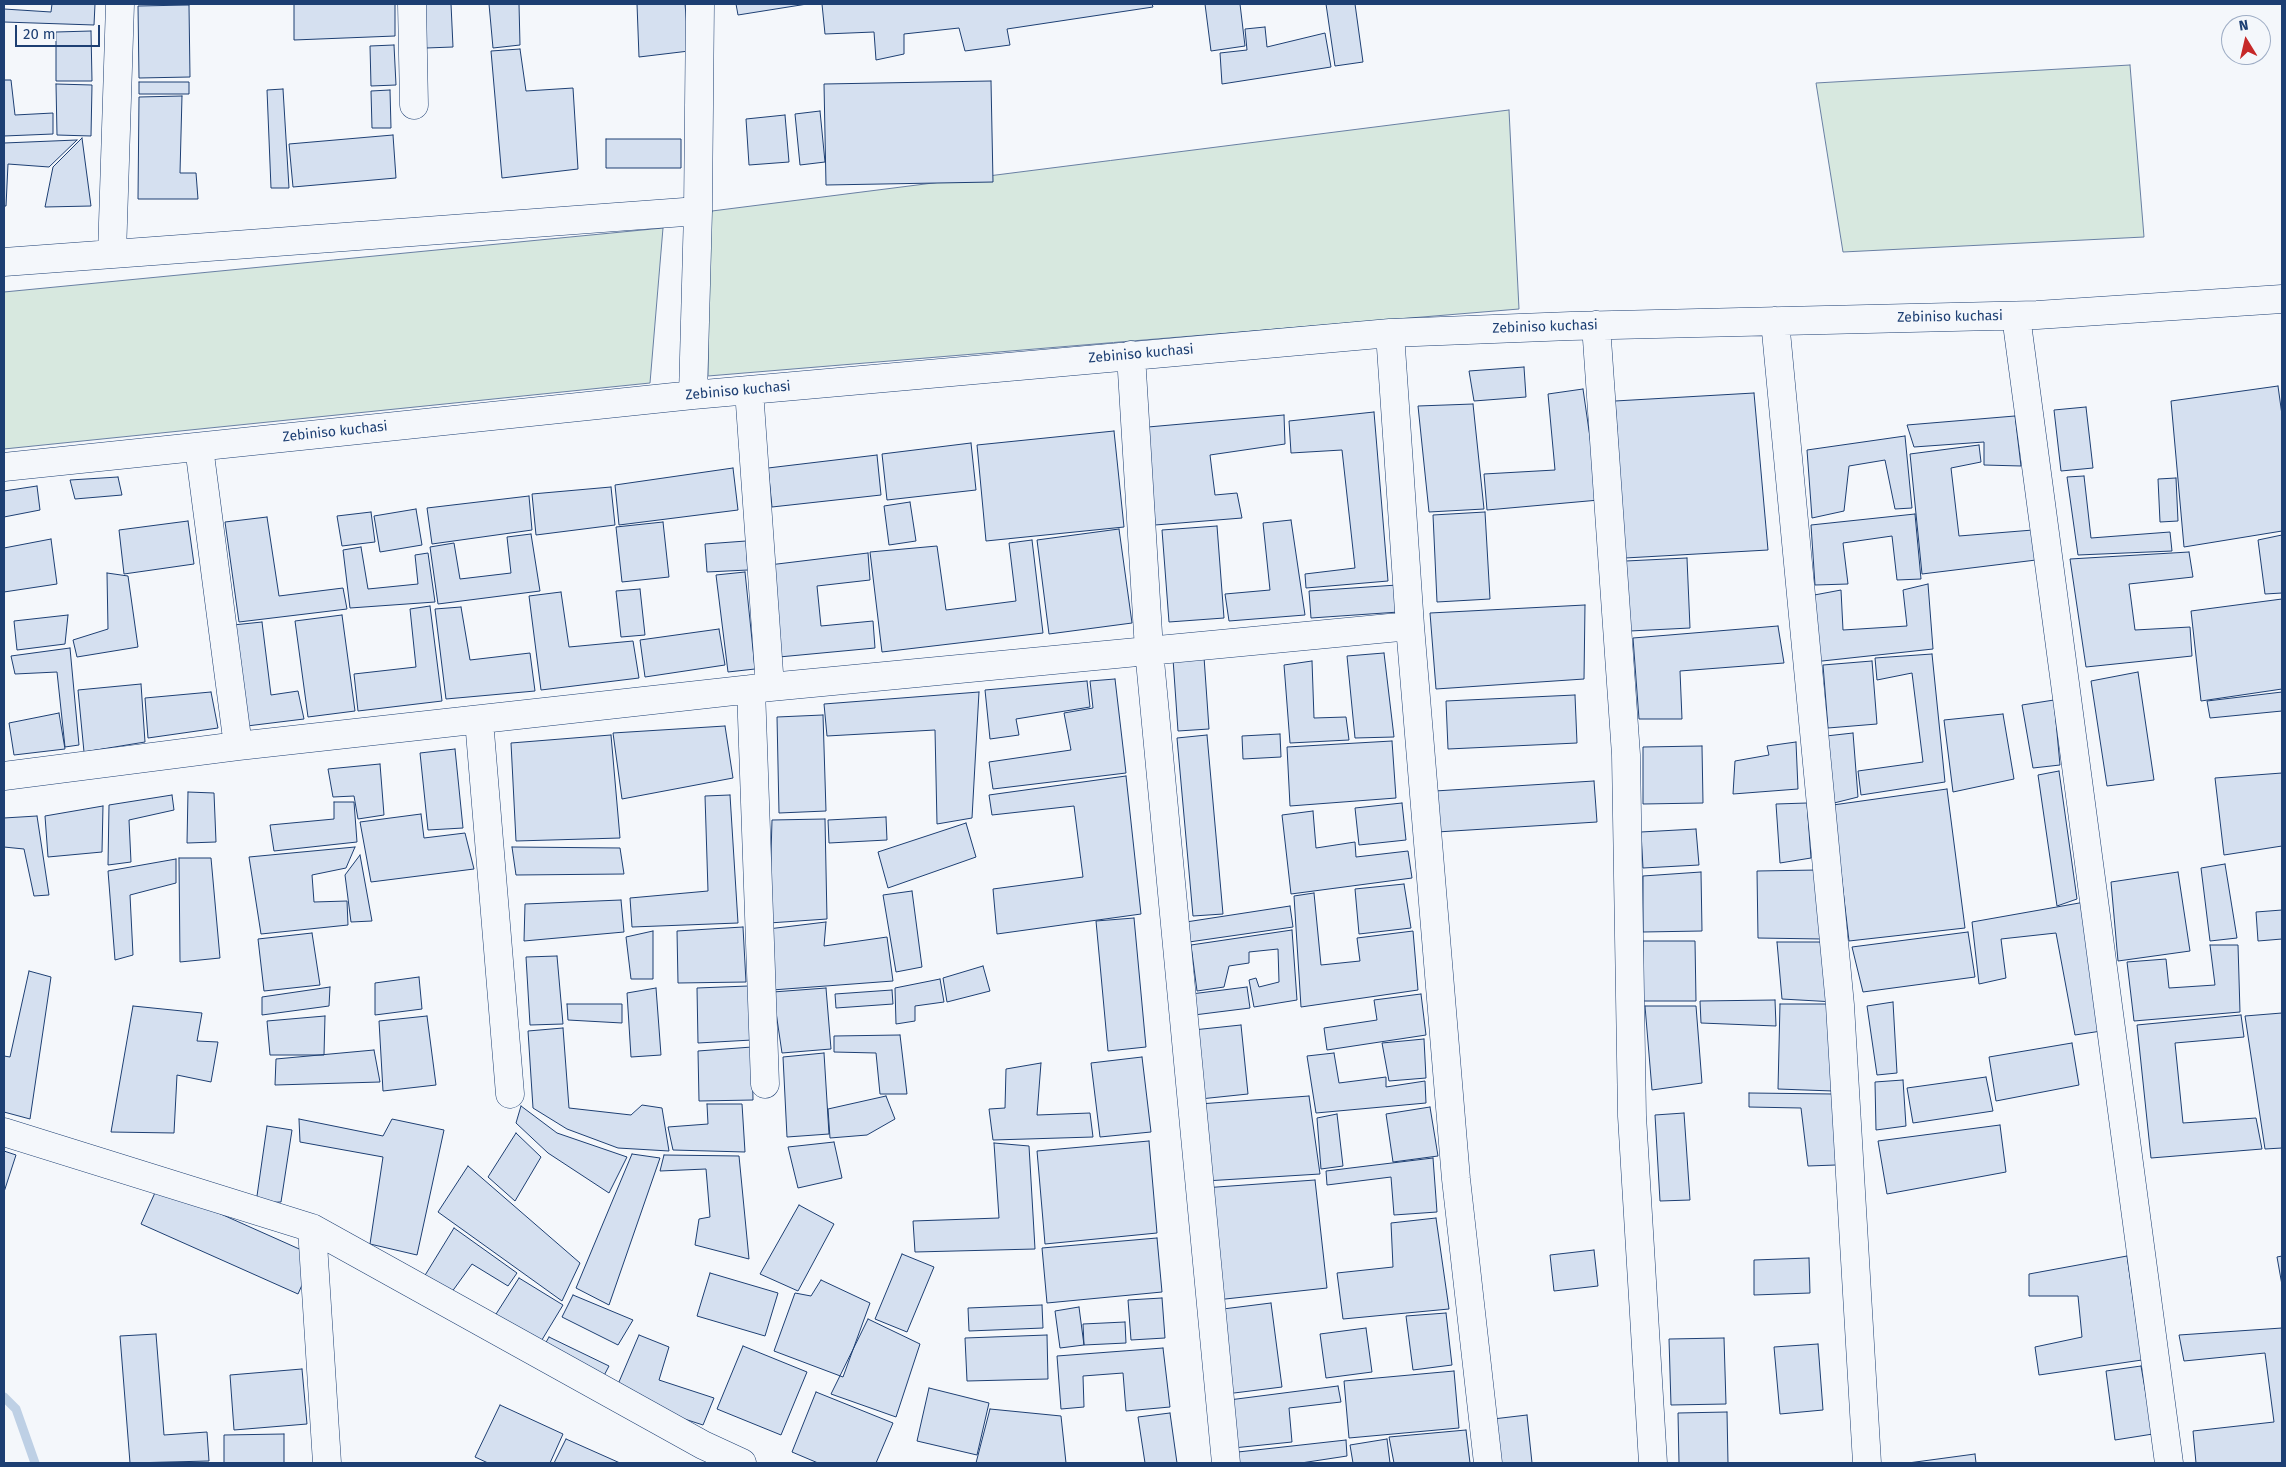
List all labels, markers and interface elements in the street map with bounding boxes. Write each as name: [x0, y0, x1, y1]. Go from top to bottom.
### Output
scale bar: [18, 15, 102, 47]
north arrow: [2221, 15, 2271, 65]
text: N: [2238, 17, 2250, 35]
text: 20 m: [23, 25, 56, 43]
street label: Zebiniso kuchasi: [1897, 308, 2003, 326]
street label: Zebiniso kuchasi: [1492, 317, 1598, 337]
street label: Zebiniso kuchasi: [1088, 341, 1194, 367]
street label: Zebiniso kuchasi: [685, 378, 791, 404]
street label: Zebiniso kuchasi: [282, 418, 388, 446]

